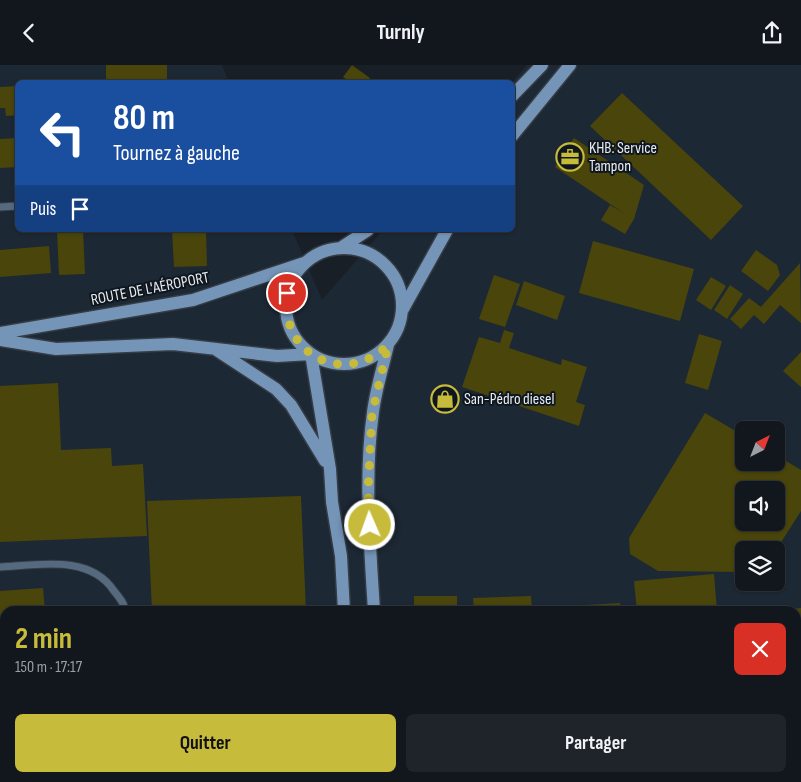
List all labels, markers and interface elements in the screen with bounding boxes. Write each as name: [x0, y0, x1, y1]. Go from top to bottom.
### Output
icon: back: [15, 19, 43, 47]
text: Turnly: [376, 19, 425, 46]
icon: share: [758, 19, 786, 47]
text: 80 m: [113, 97, 175, 140]
icon: left: [30, 100, 95, 165]
place label: KHB: Service Tampon: [589, 139, 657, 176]
text: Tournez à gauche: [113, 140, 240, 167]
office icon: KHB: Service Tampon: [555, 142, 585, 172]
icon: arrive: [66, 195, 94, 223]
text: Puis: [30, 198, 56, 221]
street label: ROUTE DE L'AÉROPORT: [89, 268, 211, 310]
pin: [266, 272, 308, 314]
icon: arrive: [273, 279, 301, 307]
shop icon: San-Pédro diesel: [430, 384, 460, 414]
place label: San-Pédro diesel: [464, 390, 554, 409]
north arrow: [735, 421, 785, 471]
map controls: [735, 421, 785, 591]
button: sound: [735, 481, 785, 531]
position arrow: [343, 498, 395, 550]
button: layers: [735, 541, 785, 591]
text: 2 min: [15, 621, 72, 657]
button: close: [734, 623, 786, 675]
text: 150 m · 17:17: [15, 658, 82, 677]
button: Quitter: [15, 714, 396, 772]
button: Partager: [406, 714, 786, 772]

